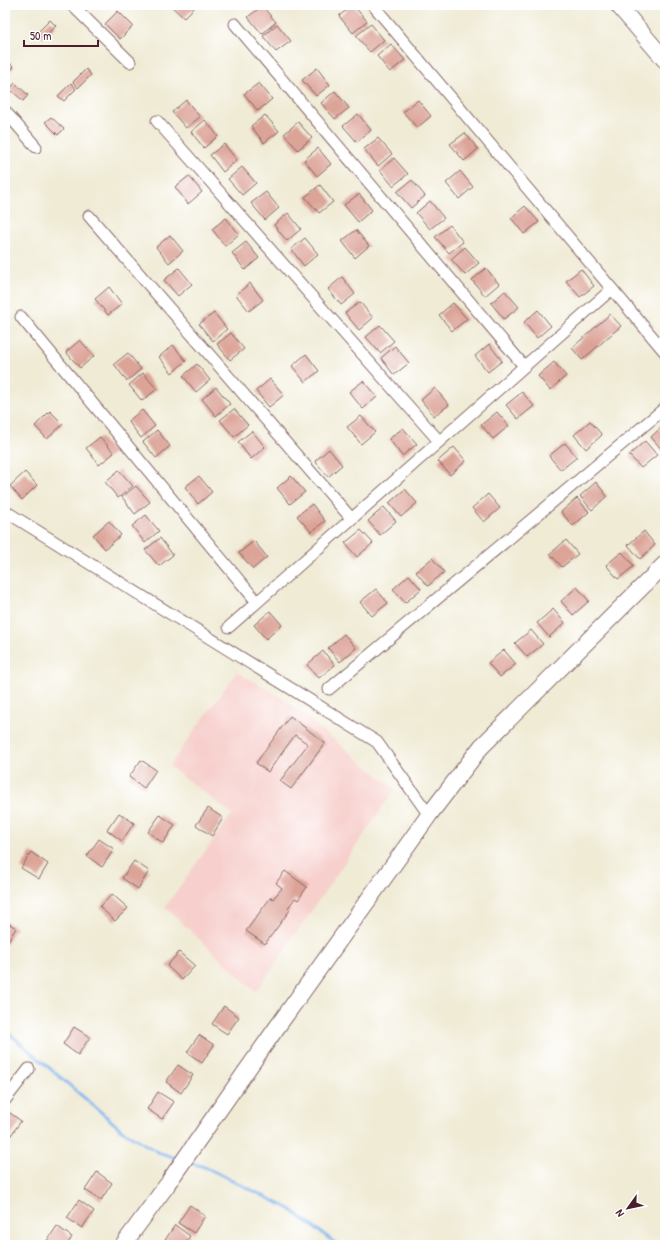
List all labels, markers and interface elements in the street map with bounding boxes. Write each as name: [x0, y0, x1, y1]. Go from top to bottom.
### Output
scale bar: [24, 22, 98, 48]
text: 50 m: [30, 27, 51, 44]
north arrow: [608, 1188, 648, 1228]
text: N: [612, 1207, 627, 1220]

